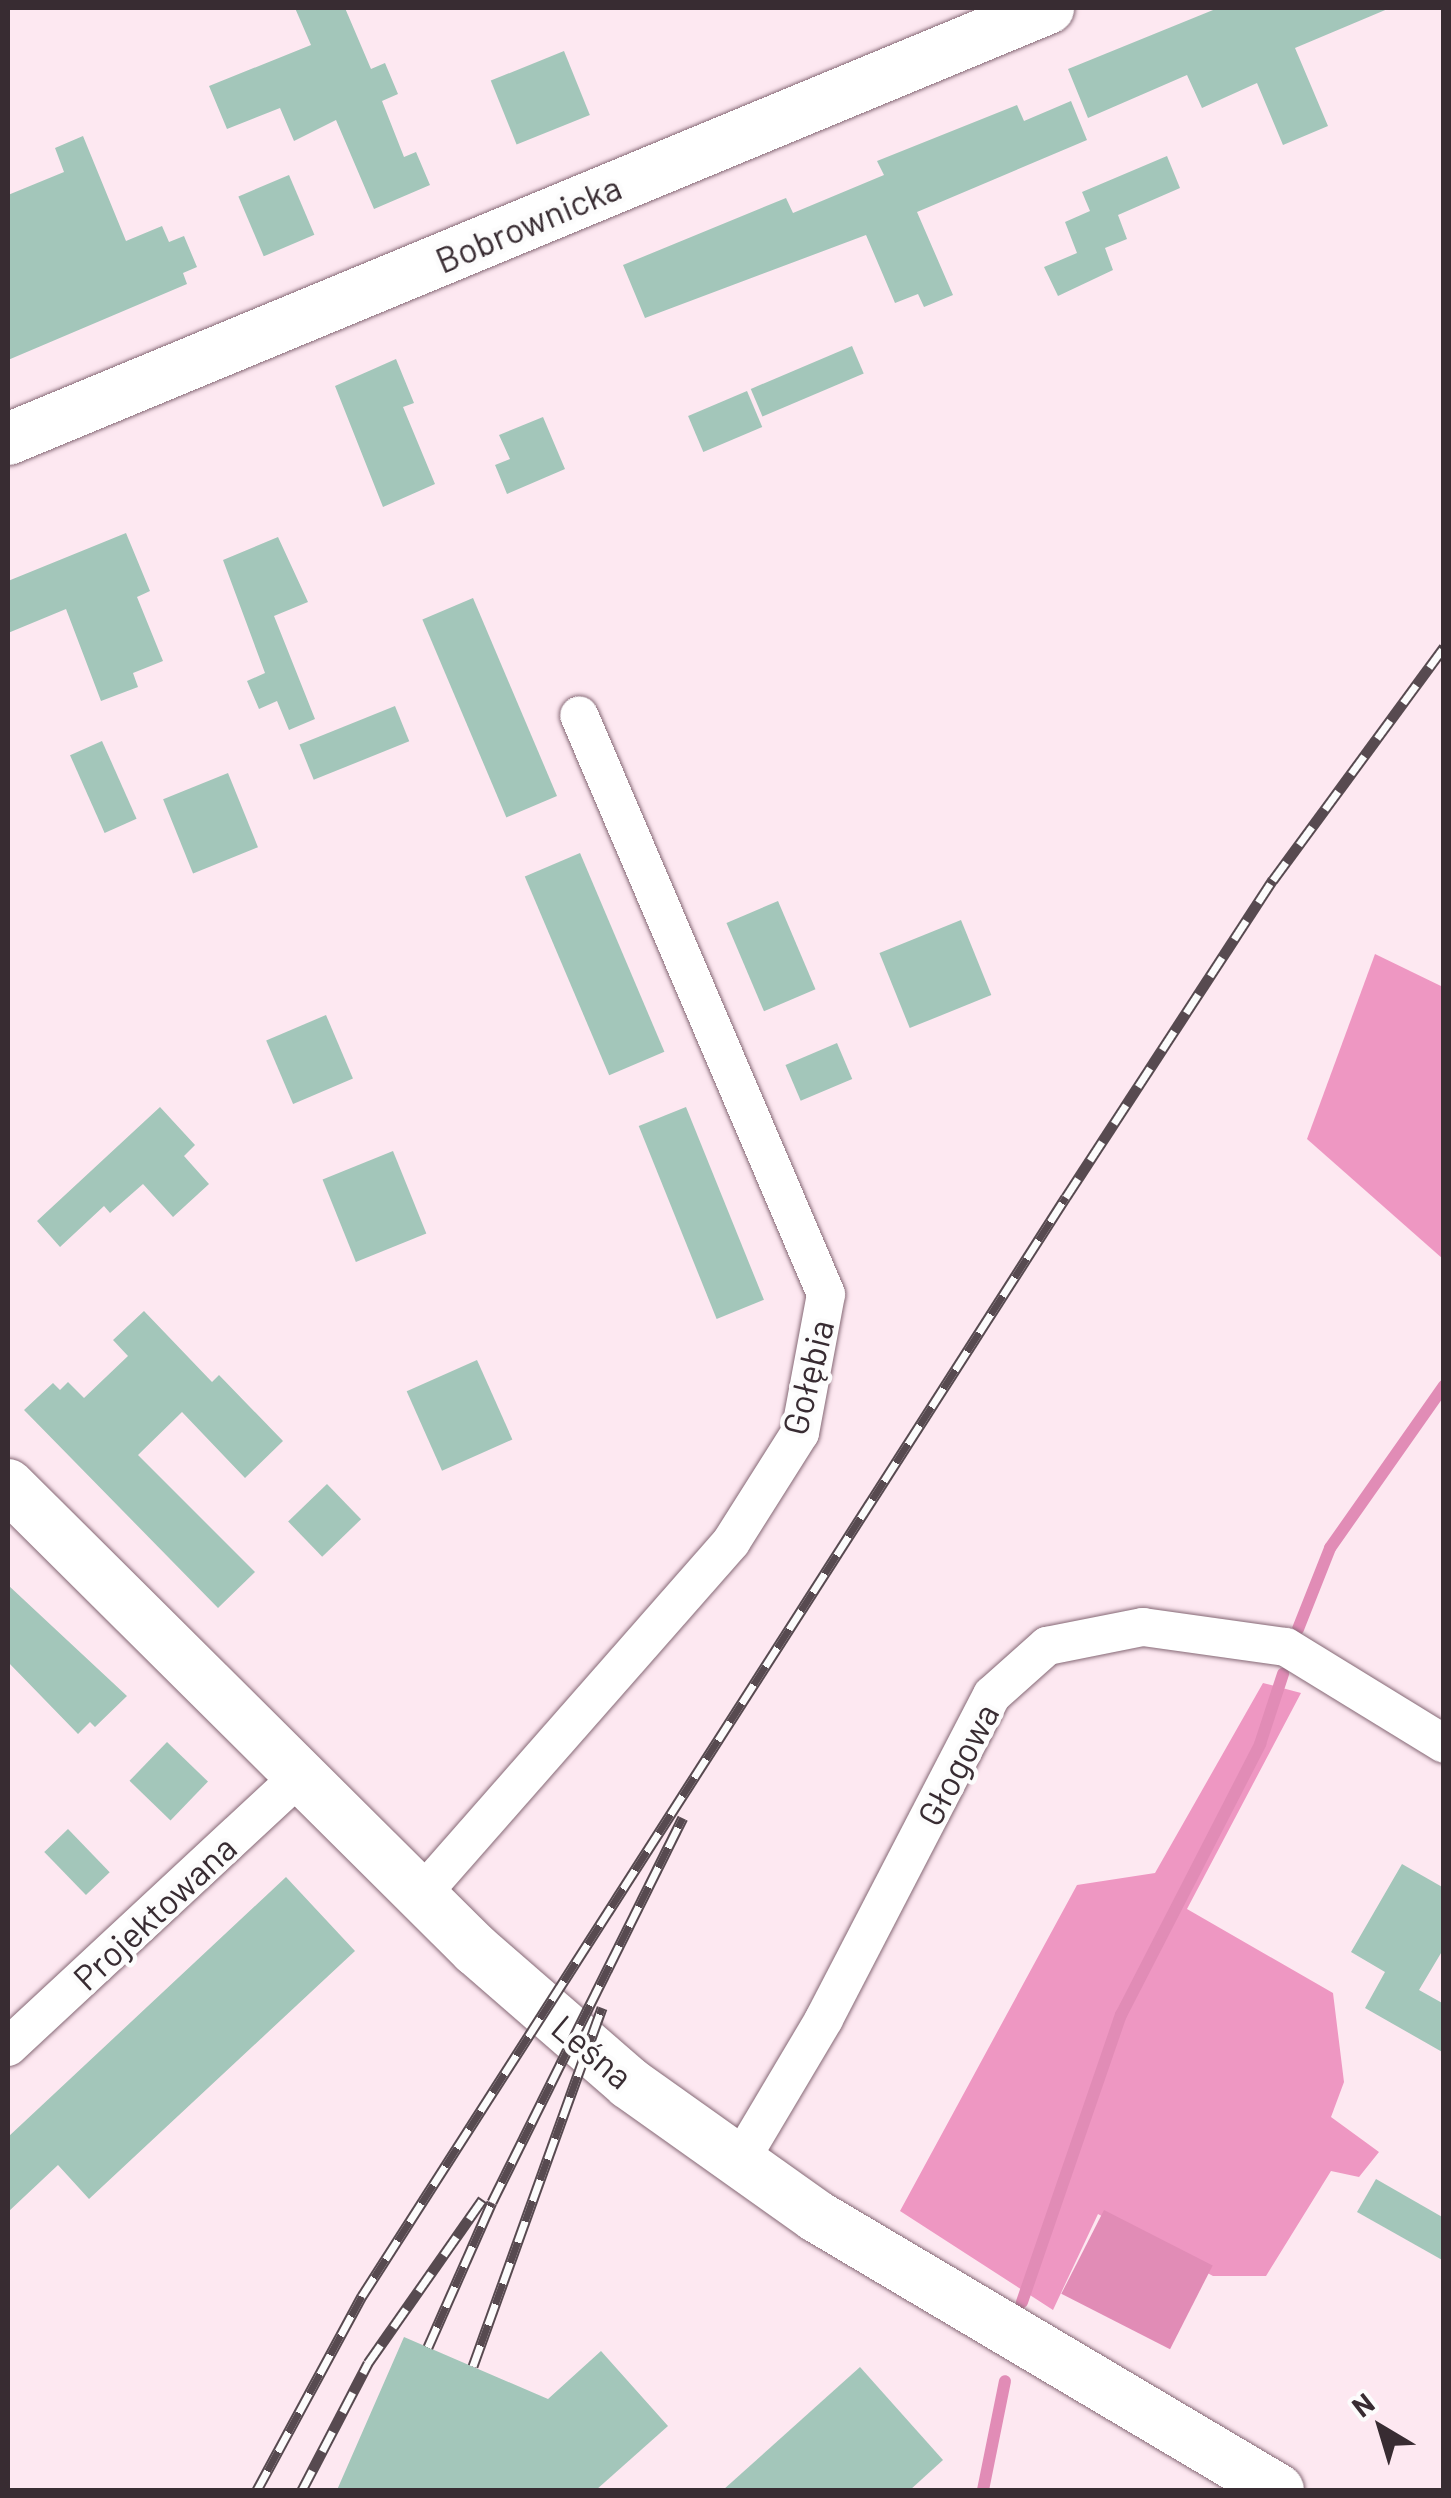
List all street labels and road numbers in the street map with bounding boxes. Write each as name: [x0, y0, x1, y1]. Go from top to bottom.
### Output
street label: Bobrownicka: [429, 165, 627, 281]
street label: Gołębia: [772, 1315, 842, 1439]
street label: Głogowa: [907, 1696, 1007, 1832]
street label: Projektowana: [64, 1826, 244, 1998]
street label: Leśna: [544, 2005, 642, 2097]

